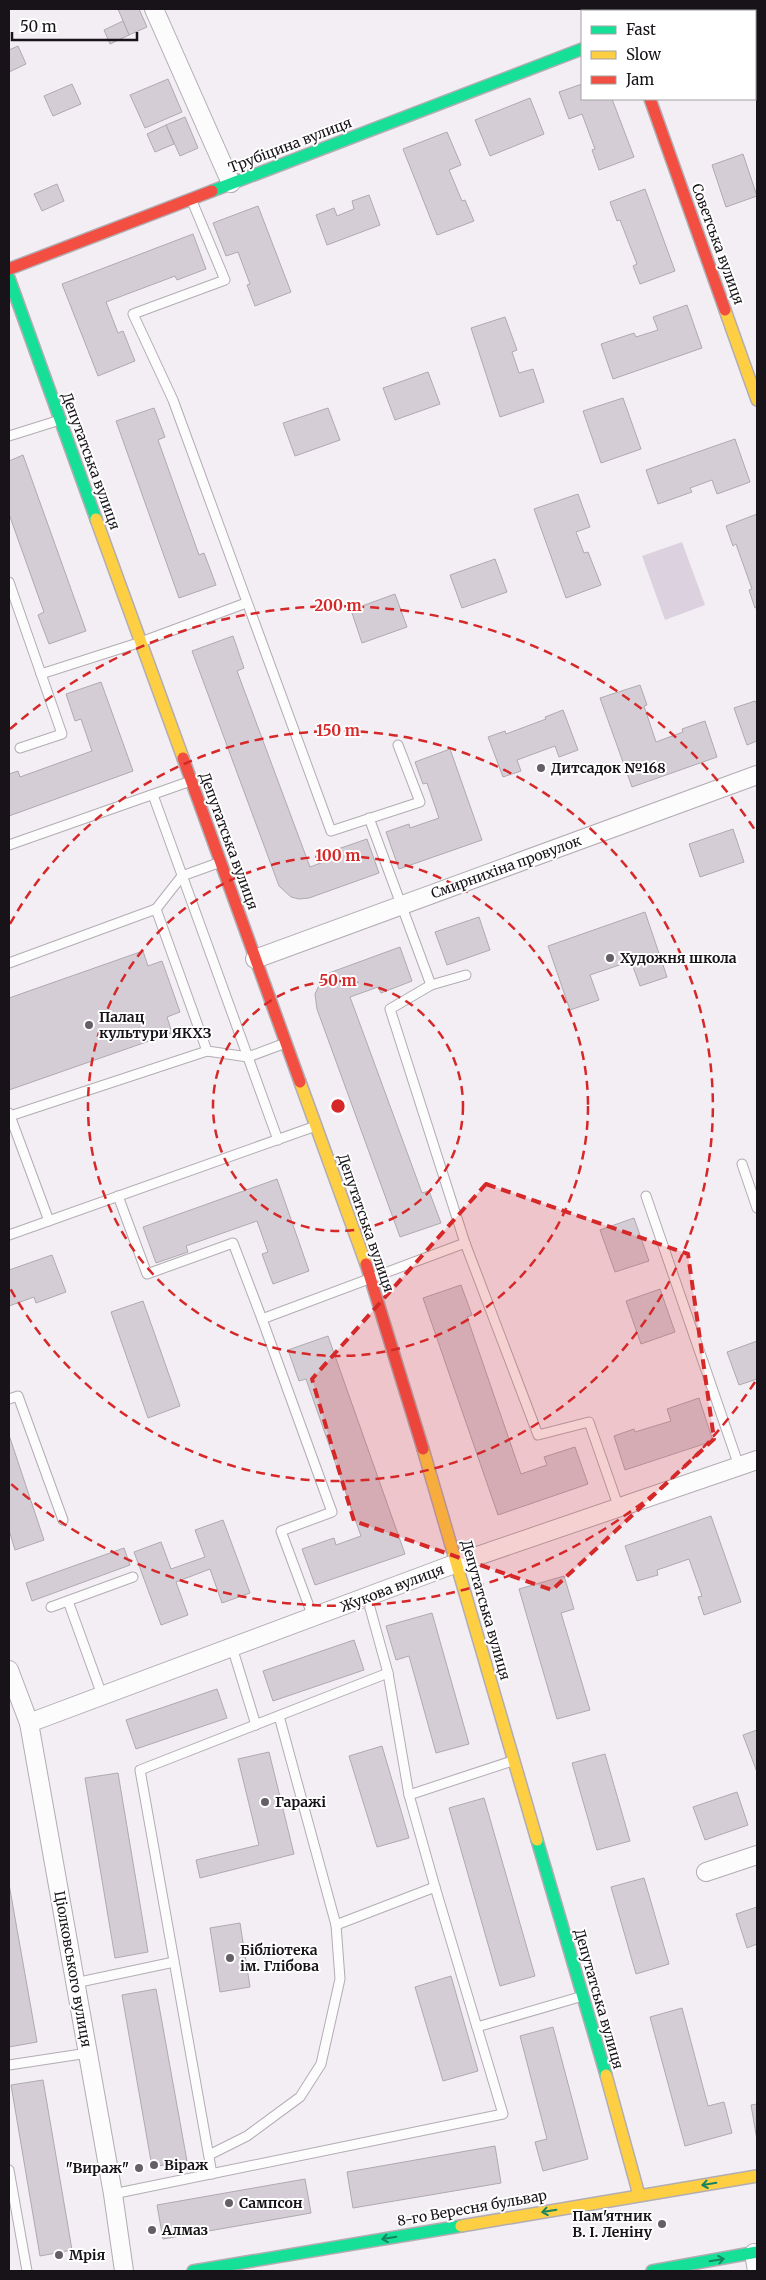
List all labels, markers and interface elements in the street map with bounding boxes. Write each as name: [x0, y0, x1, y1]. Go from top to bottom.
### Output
scale bar: [12, 10, 138, 42]
legend: [581, 10, 756, 100]
text: 50 m: [20, 17, 57, 36]
text: Fast: [626, 20, 656, 39]
text: Slow: [626, 45, 661, 64]
text: Jam: [625, 70, 654, 89]
street label: Трубіцина вулиця: [226, 113, 354, 177]
street label: Советська вулиця: [688, 181, 748, 307]
street label: Депутатська вулиця: [58, 390, 124, 532]
text: 200 m: [314, 596, 362, 615]
text: 150 m: [316, 721, 360, 740]
place label: Дитсадок №168: [551, 759, 666, 777]
marker: Дитсадок №168: [535, 762, 547, 774]
street label: Депутатська вулиця: [196, 770, 262, 912]
street label: Смирнихіна провулок: [428, 831, 584, 903]
text: 100 m: [316, 846, 360, 865]
place label: Художня школа: [620, 949, 737, 967]
marker: Художня школа: [604, 952, 616, 964]
text: 50 m: [319, 971, 357, 990]
place label: Палац культури ЯКХЗ: [99, 1008, 212, 1042]
marker: Палац культури ЯКХЗ: [83, 1019, 95, 1031]
centre of rings: [329, 1097, 347, 1115]
street label: Депутатська вулиця: [334, 1152, 398, 1294]
street label: Депутатська вулиця: [457, 1538, 515, 1682]
street label: Жукова вулиця: [338, 1560, 446, 1616]
place label: Гаражі: [275, 1793, 326, 1811]
marker: Гаражі: [259, 1796, 271, 1808]
street label: Ціолковського вулиця: [50, 1889, 96, 2049]
street label: Депутатська вулиця: [570, 1927, 628, 2071]
place label: Бібліотека ім. Глібова: [240, 1941, 319, 1975]
marker: Бібліотека ім. Глібова: [224, 1952, 236, 1964]
place label: Віраж: [164, 2156, 209, 2174]
place label: "Вираж": [65, 2159, 129, 2177]
marker: Віраж: [148, 2159, 160, 2171]
marker: "Вираж": [133, 2162, 145, 2174]
one-way arrow: [702, 2179, 718, 2189]
street label: 8-го Вересня бульвар: [396, 2186, 549, 2230]
place label: Сампсон: [239, 2194, 303, 2212]
marker: Сампсон: [223, 2197, 235, 2209]
one-way arrow: [541, 2206, 557, 2216]
place label: Пам'ятник В. І. Леніну: [572, 2207, 653, 2241]
marker: Пам'ятник В. І. Леніну: [656, 2218, 668, 2230]
place label: Алмаз: [161, 2221, 208, 2239]
marker: Алмаз: [146, 2224, 158, 2236]
one-way arrow: [381, 2233, 397, 2243]
place label: Мрія: [69, 2246, 106, 2264]
marker: Мрія: [53, 2249, 65, 2261]
one-way arrow: [709, 2254, 725, 2264]

